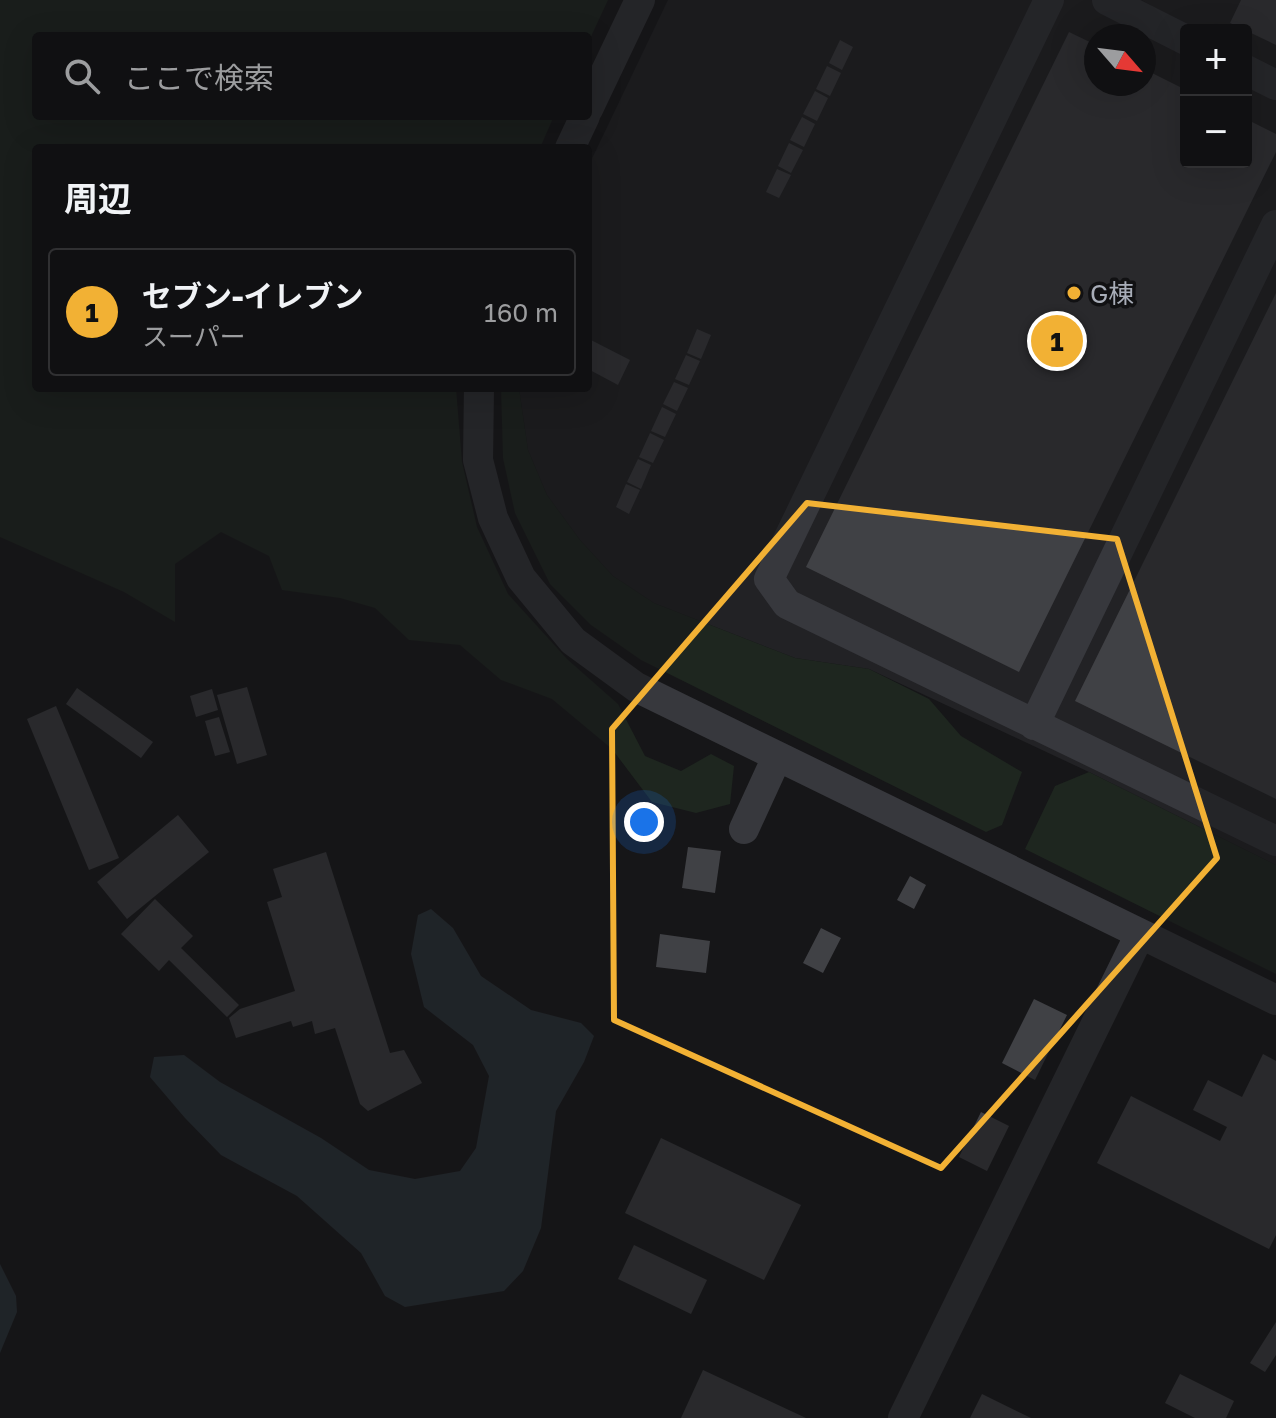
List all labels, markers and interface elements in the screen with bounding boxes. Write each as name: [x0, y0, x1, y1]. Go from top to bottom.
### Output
north arrow: [1084, 24, 1156, 96]
map controls: [1180, 24, 1252, 168]
button: +: [1180, 24, 1252, 96]
search box: [32, 32, 592, 120]
icon: search: [60, 54, 104, 98]
text: ここで検索: [124, 60, 274, 96]
button: −: [1180, 96, 1252, 168]
text: 周辺: [64, 178, 132, 218]
text: セブン-イレブン: [142, 278, 363, 314]
place label: G棟: [1090, 278, 1134, 309]
marker: G棟: [1065, 284, 1083, 302]
text: 1: [85, 297, 99, 328]
text: 160 m: [484, 297, 558, 328]
pin: 1: [1031, 311, 1083, 371]
text: スーパー: [142, 321, 246, 352]
your location: [624, 802, 664, 842]

